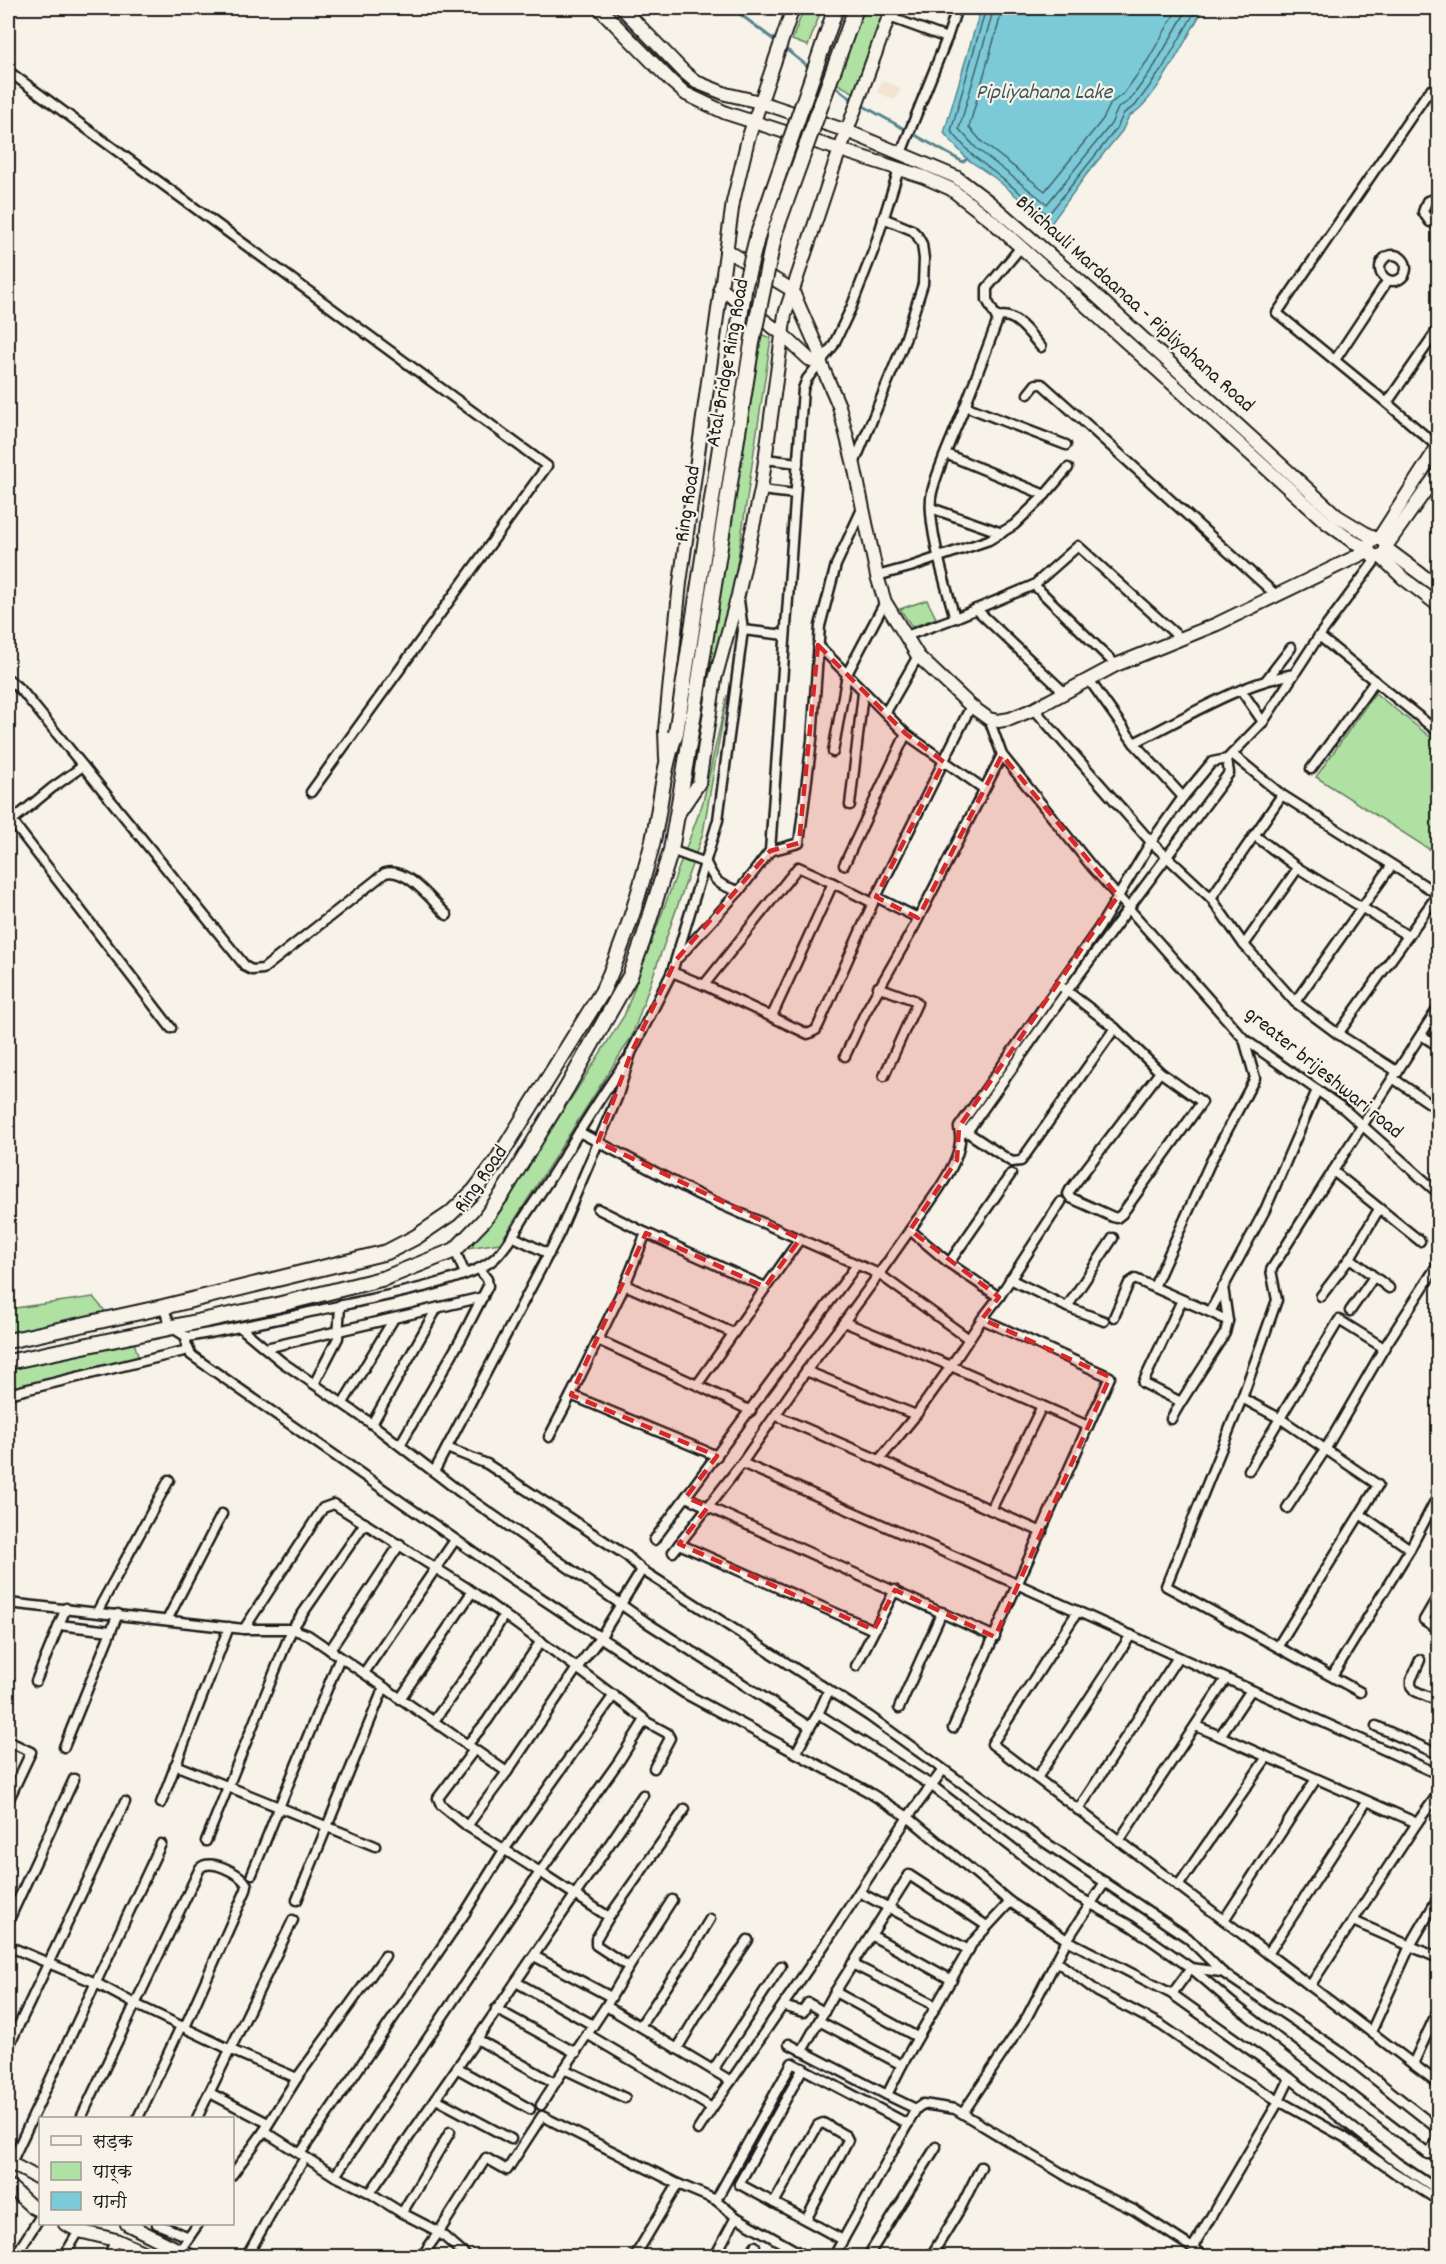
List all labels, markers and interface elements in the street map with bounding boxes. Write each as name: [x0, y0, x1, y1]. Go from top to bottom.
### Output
water label: Pipliyahana Lake: [976, 78, 1114, 109]
street label: Bhichauli Mardaanaa - Pipliyahana Road: [1008, 189, 1260, 421]
street label: Atal Bridge Ring Road: [699, 276, 759, 450]
street label: Ring Road: [668, 464, 710, 544]
street label: greater brijeshwari road: [1237, 1001, 1409, 1147]
street label: Ring Road: [448, 1140, 516, 1220]
legend: [39, 2117, 234, 2225]
text: सड़क: [92, 2131, 134, 2156]
text: पार्क: [92, 2161, 133, 2186]
text: पानी: [92, 2191, 127, 2216]

